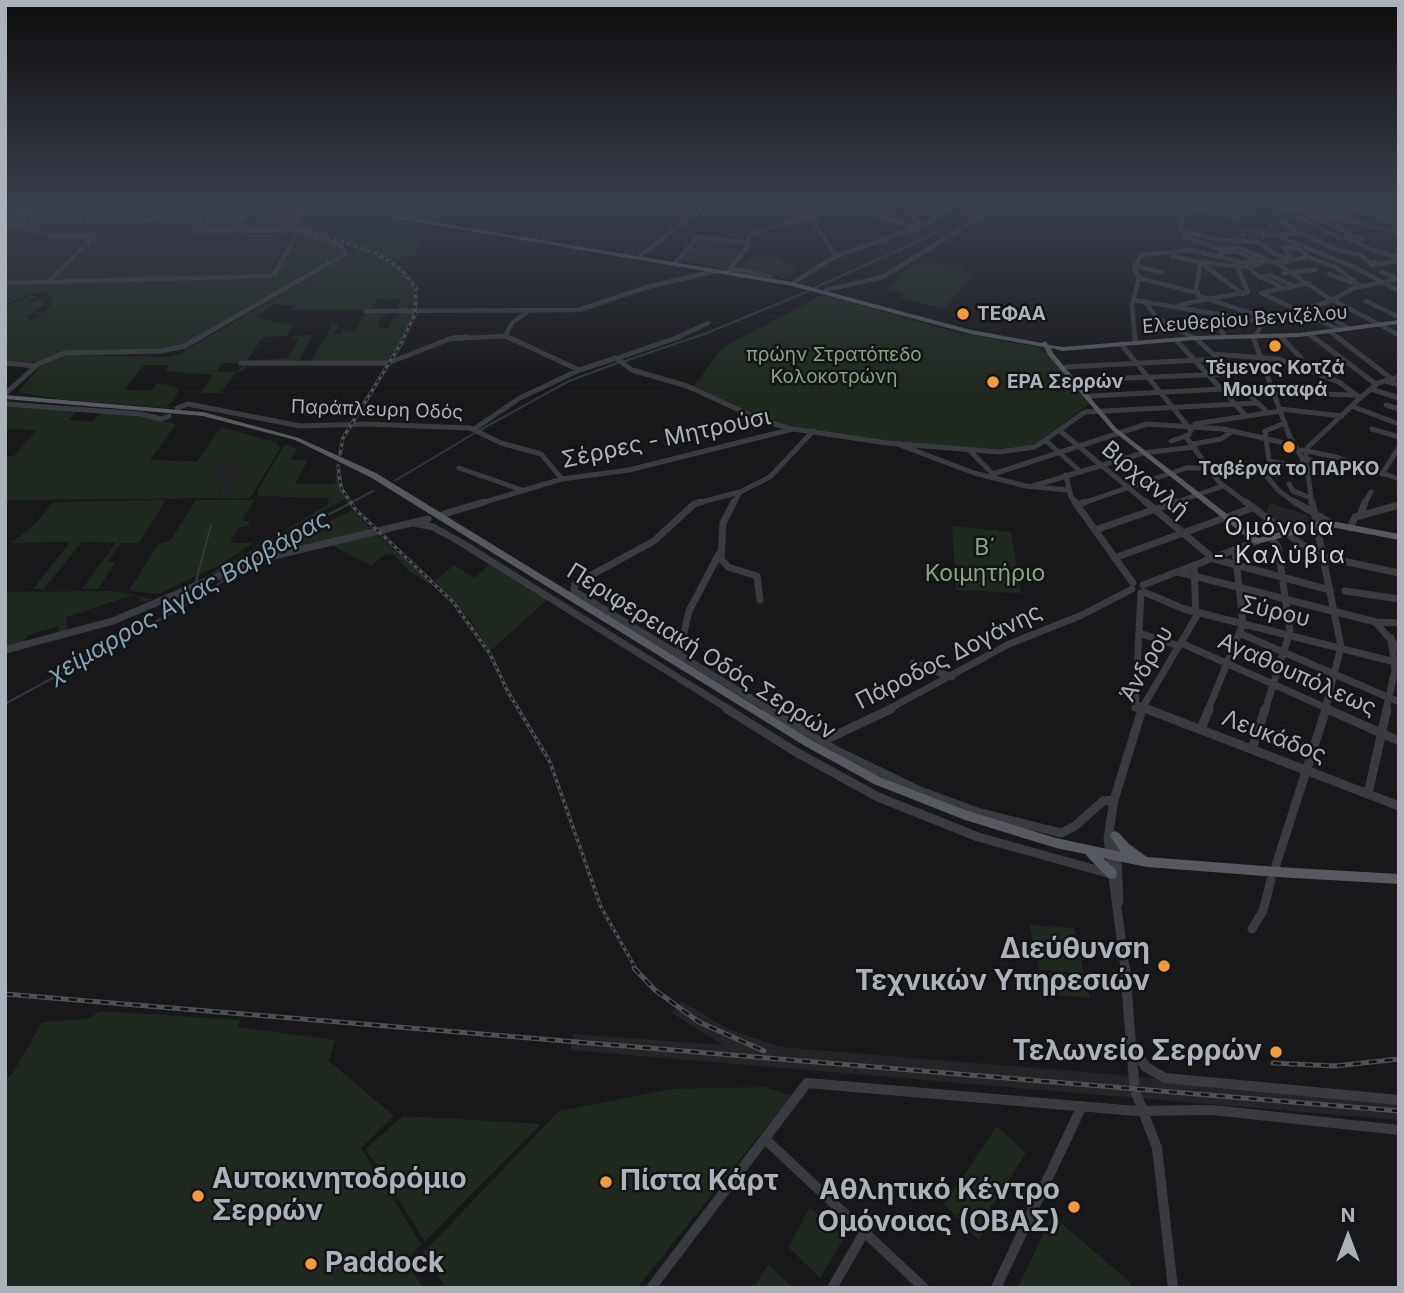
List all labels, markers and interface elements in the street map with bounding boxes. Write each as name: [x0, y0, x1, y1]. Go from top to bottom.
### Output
street label: Ελευθερίου Βενιζέλου: [1142, 301, 1348, 339]
place label: ΤΕΦΑΑ: [977, 303, 1046, 325]
marker: ΤΕΦΑΑ: [955, 306, 971, 322]
marker: Τέμενος Κοτζά Μουσταφά: [1267, 338, 1283, 354]
park label: πρώην Στρατόπεδο Κολοκοτρώνη: [746, 344, 922, 388]
place label: Τέμενος Κοτζά Μουσταφά: [1205, 357, 1345, 401]
place label: ΕΡΑ Σερρών: [1007, 371, 1123, 393]
marker: ΕΡΑ Σερρών: [985, 374, 1001, 390]
street label: Παράπλευρη Οδός: [291, 396, 463, 424]
street label: Σέρρες - Μητρούσι: [559, 403, 773, 475]
street label: Βιρχανλή: [1096, 436, 1194, 524]
marker: Ταβέρνα το ΠΑΡΚΟ: [1281, 439, 1297, 455]
place label: Ταβέρνα το ΠΑΡΚΟ: [1199, 458, 1379, 480]
water label: χείμαρρος Αγίας Βαρβάρας: [43, 505, 335, 689]
district label: Ομόνοια - Καλύβια: [1214, 514, 1346, 570]
park label: Β΄ Κοιμητήριο: [925, 534, 1045, 588]
street label: Περιφερειακή Οδός Σερρών: [562, 558, 840, 746]
street label: Σύρου: [1237, 591, 1313, 633]
street label: Πάροδος Δογάνης: [851, 598, 1047, 716]
street label: Άνδρου: [1114, 621, 1180, 707]
street label: Αγαθουπόλεως: [1213, 628, 1381, 722]
street label: Λευκάδος: [1218, 704, 1330, 770]
place label: Διεύθυνση Τεχνικών Υπηρεσιών: [855, 933, 1150, 999]
marker: Διεύθυνση Τεχνικών Υπηρεσιών: [1156, 958, 1172, 974]
place label: Τελωνείο Σερρών: [1012, 1035, 1262, 1069]
marker: Τελωνείο Σερρών: [1268, 1044, 1284, 1060]
place label: Αυτοκινητοδρόμιο Σερρών: [212, 1163, 467, 1229]
place label: Πίστα Κάρτ: [620, 1165, 778, 1199]
marker: Πίστα Κάρτ: [598, 1174, 614, 1190]
place label: Αθλητικό Κέντρο Ομόνοιας (ΟΒΑΣ): [818, 1174, 1060, 1240]
marker: Αυτοκινητοδρόμιο Σερρών: [190, 1188, 206, 1204]
marker: Αθλητικό Κέντρο Ομόνοιας (ΟΒΑΣ): [1066, 1199, 1082, 1215]
north arrow: [1313, 1202, 1383, 1272]
text: N: [1341, 1204, 1355, 1227]
place label: Paddock: [325, 1247, 444, 1281]
marker: Paddock: [303, 1256, 319, 1272]

